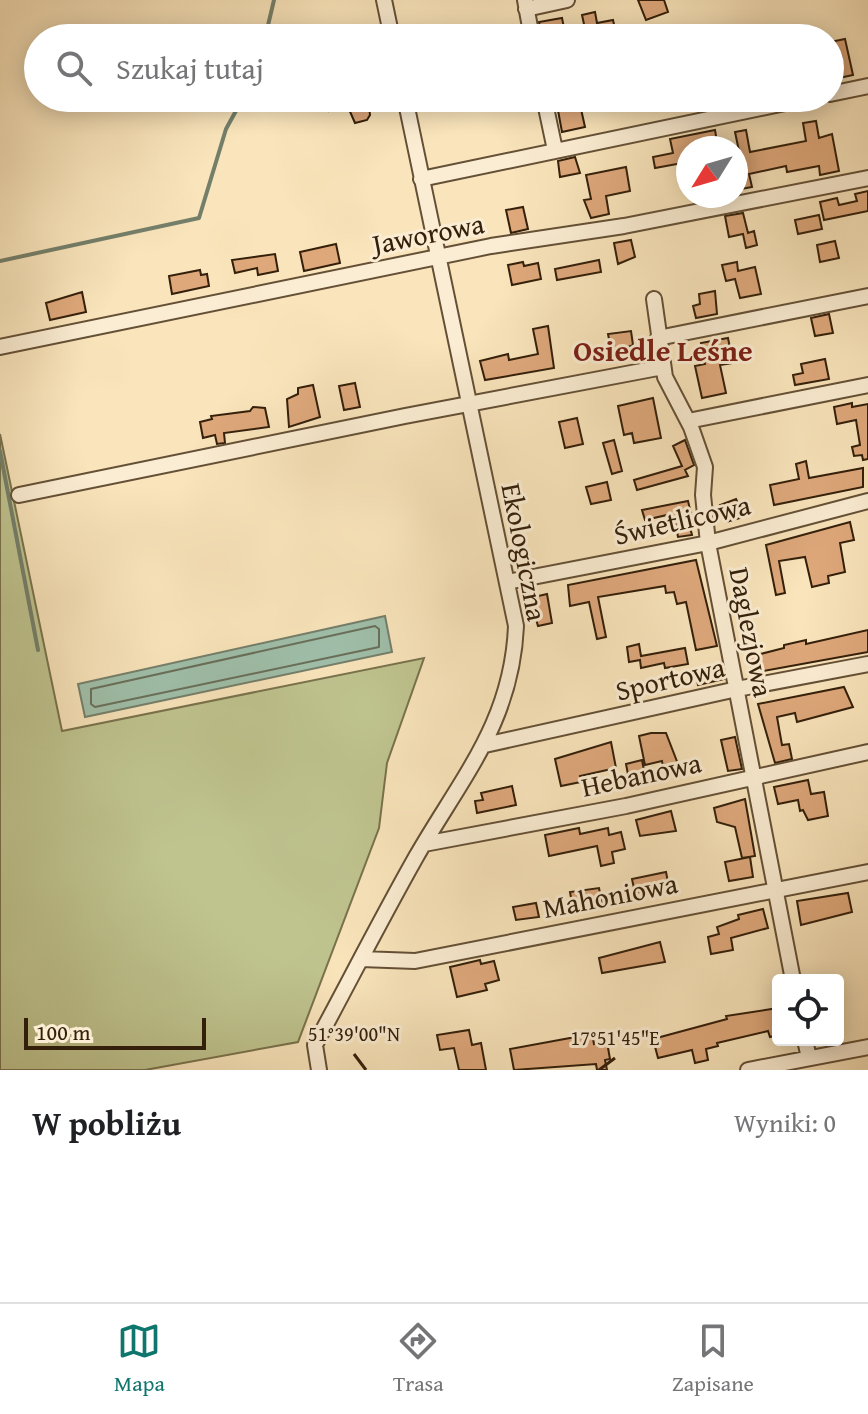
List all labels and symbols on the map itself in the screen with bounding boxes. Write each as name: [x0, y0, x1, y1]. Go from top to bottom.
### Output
north arrow: [676, 136, 748, 208]
street label: Jaworowa: [366, 202, 488, 264]
district label: Osiedle Leśne: [573, 328, 753, 372]
street label: Ekologiczna: [492, 480, 559, 625]
street label: Świetlicowa: [610, 483, 755, 555]
street label: Daglezjowa: [719, 564, 785, 701]
street label: Sportowa: [611, 645, 729, 710]
street label: Hebanowa: [577, 741, 706, 807]
street label: Mahoniowa: [539, 862, 682, 928]
scale bar: [24, 1014, 206, 1050]
text: 51°39'00"N: [308, 1019, 400, 1048]
text: 17°51'45"E: [571, 1023, 659, 1052]

